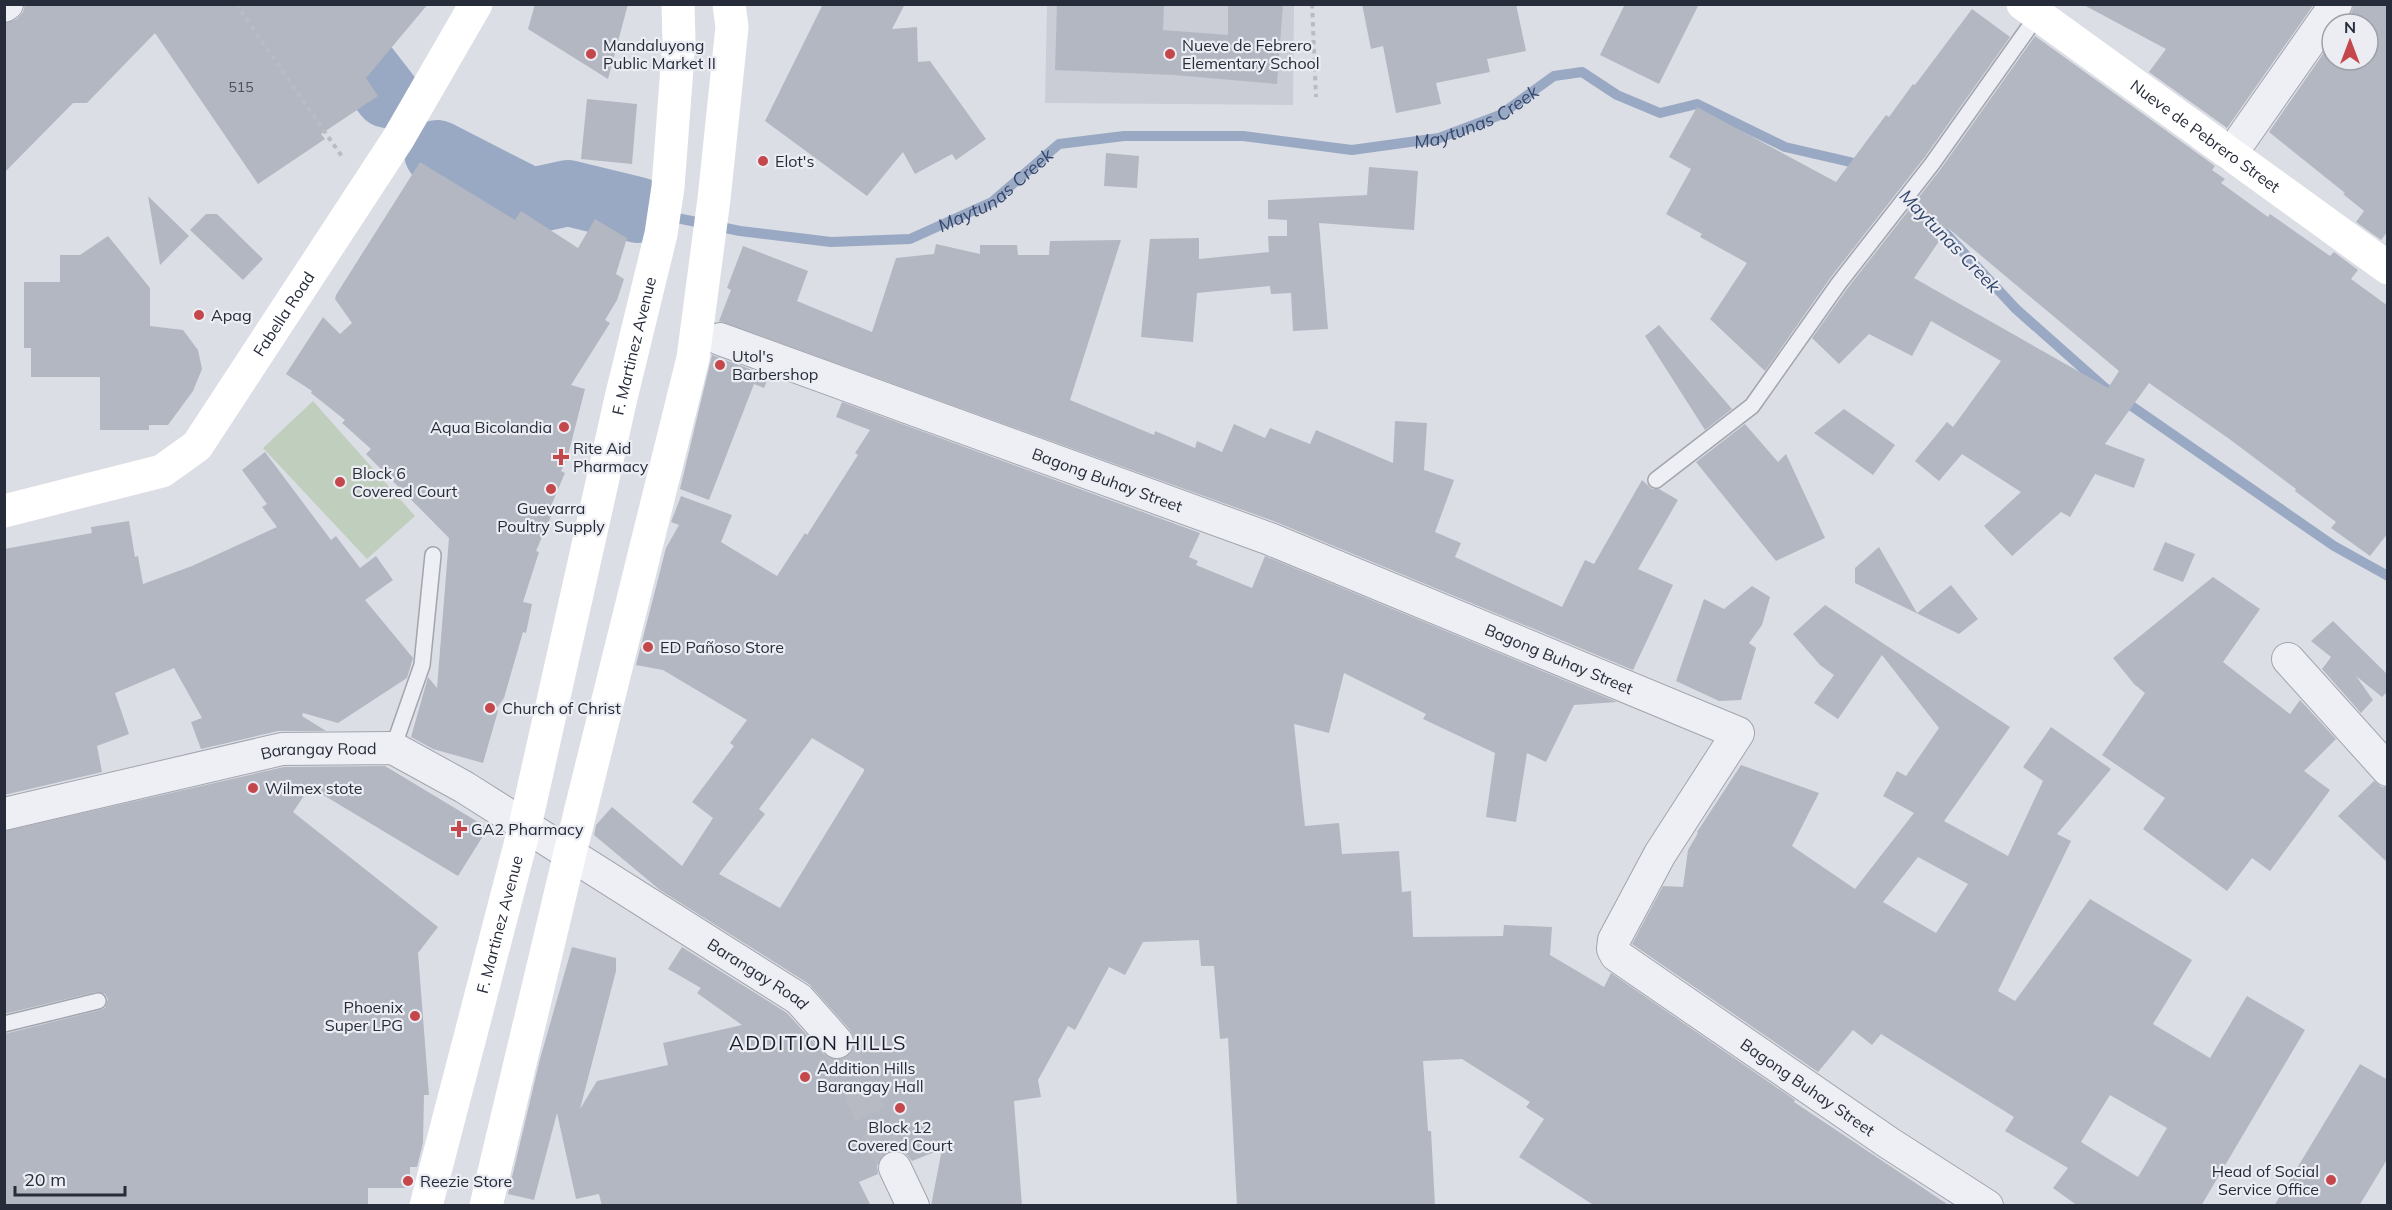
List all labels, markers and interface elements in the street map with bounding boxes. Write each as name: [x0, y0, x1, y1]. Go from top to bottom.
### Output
north arrow: [2320, 12, 2380, 72]
text: N: [2344, 17, 2356, 37]
place label: Mandaluyong Public Market II: [603, 35, 716, 73]
place label: Nueve de Febrero Elementary School: [1182, 35, 1320, 73]
marker: Mandaluyong Public Market II: [584, 47, 598, 61]
marker: Nueve de Febrero Elementary School: [1163, 47, 1177, 61]
street label: Nueve de Pebrero Street: [2127, 75, 2284, 197]
house number: 515: [228, 78, 254, 96]
water label: Maytunas Creek: [1412, 79, 1544, 153]
water label: Maytunas Creek: [934, 143, 1058, 237]
place label: Elot's: [775, 151, 814, 171]
marker: Elot's: [756, 154, 770, 168]
water label: Maytunas Creek: [1895, 184, 2006, 298]
street label: Fabella Road: [249, 268, 319, 360]
street label: F. Martinez Avenue: [607, 275, 660, 417]
place label: Apag: [211, 305, 252, 325]
marker: Apag: [192, 308, 206, 322]
place label: Utol's Barbershop: [732, 346, 818, 384]
marker: Utol's Barbershop: [713, 358, 727, 372]
place label: Aqua Bicolandia: [430, 417, 552, 437]
marker: Aqua Bicolandia: [557, 420, 571, 434]
place label: Rite Aid Pharmacy: [573, 438, 649, 476]
street label: Bagong Buhay Street: [1029, 443, 1185, 516]
marker: Rite Aid Pharmacy: [554, 450, 568, 464]
place label: Block 6 Covered Court: [352, 463, 458, 501]
marker: Block 6 Covered Court: [333, 475, 347, 489]
marker: Guevarra Poultry Supply: [544, 482, 558, 496]
place label: Guevarra Poultry Supply: [497, 498, 605, 536]
street label: Bagong Buhay Street: [1482, 619, 1636, 699]
place label: ED Pañoso Store: [660, 637, 784, 657]
marker: ED Pañoso Store: [641, 640, 655, 654]
place label: Church of Christ: [502, 698, 621, 718]
marker: Church of Christ: [483, 701, 497, 715]
street label: Barangay Road: [259, 738, 377, 764]
place label: Wilmex stote: [265, 778, 363, 798]
marker: Wilmex stote: [246, 781, 260, 795]
place label: GA2 Pharmacy: [471, 819, 584, 839]
marker: GA2 Pharmacy: [452, 822, 466, 836]
street label: F. Martinez Avenue: [472, 853, 527, 996]
street label: Barangay Road: [704, 934, 813, 1013]
place label: Phoenix Super LPG: [325, 997, 403, 1035]
marker: Phoenix Super LPG: [408, 1009, 422, 1023]
district label: ADDITION HILLS: [729, 1030, 907, 1055]
street label: Bagong Buhay Street: [1737, 1034, 1879, 1141]
place label: Addition Hills Barangay Hall: [817, 1058, 924, 1096]
marker: Addition Hills Barangay Hall: [798, 1070, 812, 1084]
marker: Block 12 Covered Court: [893, 1101, 907, 1115]
place label: Block 12 Covered Court: [847, 1117, 953, 1155]
scale bar: [15, 1159, 124, 1197]
place label: Head of Social Service Office: [2212, 1161, 2319, 1199]
text: 20 m: [24, 1168, 66, 1191]
place label: Reezie Store: [420, 1171, 512, 1191]
marker: Head of Social Service Office: [2324, 1173, 2338, 1187]
marker: Reezie Store: [401, 1174, 415, 1188]

